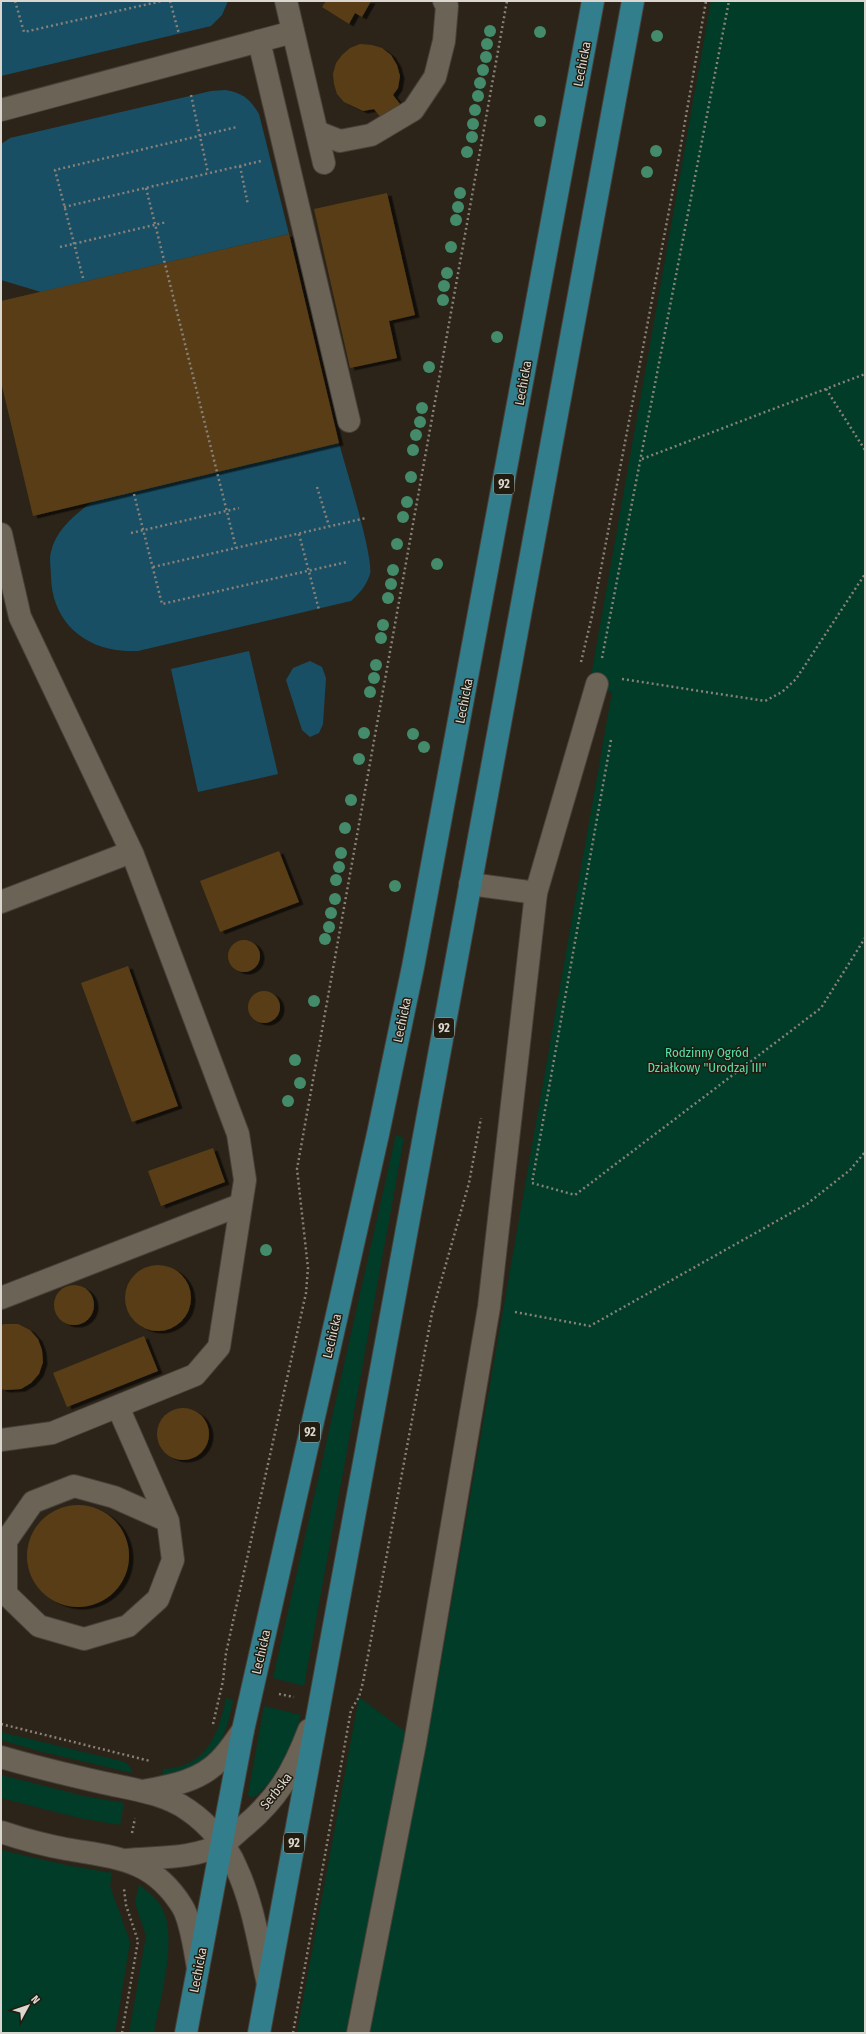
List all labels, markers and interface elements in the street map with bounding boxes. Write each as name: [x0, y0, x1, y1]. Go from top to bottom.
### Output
street label: Lechicka: [570, 40, 594, 88]
street label: Lechicka: [512, 359, 534, 407]
road number: 92: [494, 474, 514, 494]
street label: Lechicka: [452, 677, 476, 725]
street label: Lechicka: [390, 996, 414, 1044]
road number: 92: [434, 1018, 454, 1038]
park label: Rodzinny Ogród Działkowy "Urodzaj III": [647, 1045, 767, 1075]
street label: Lechicka: [320, 1312, 344, 1360]
road number: 92: [300, 1422, 320, 1442]
street label: Lechicka: [249, 1628, 273, 1676]
street label: Serbska: [257, 1770, 295, 1812]
road number: 92: [284, 1833, 304, 1853]
street label: Lechicka: [186, 1946, 210, 1994]
north arrow: [8, 1986, 48, 2026]
text: N: [28, 1993, 42, 2007]

